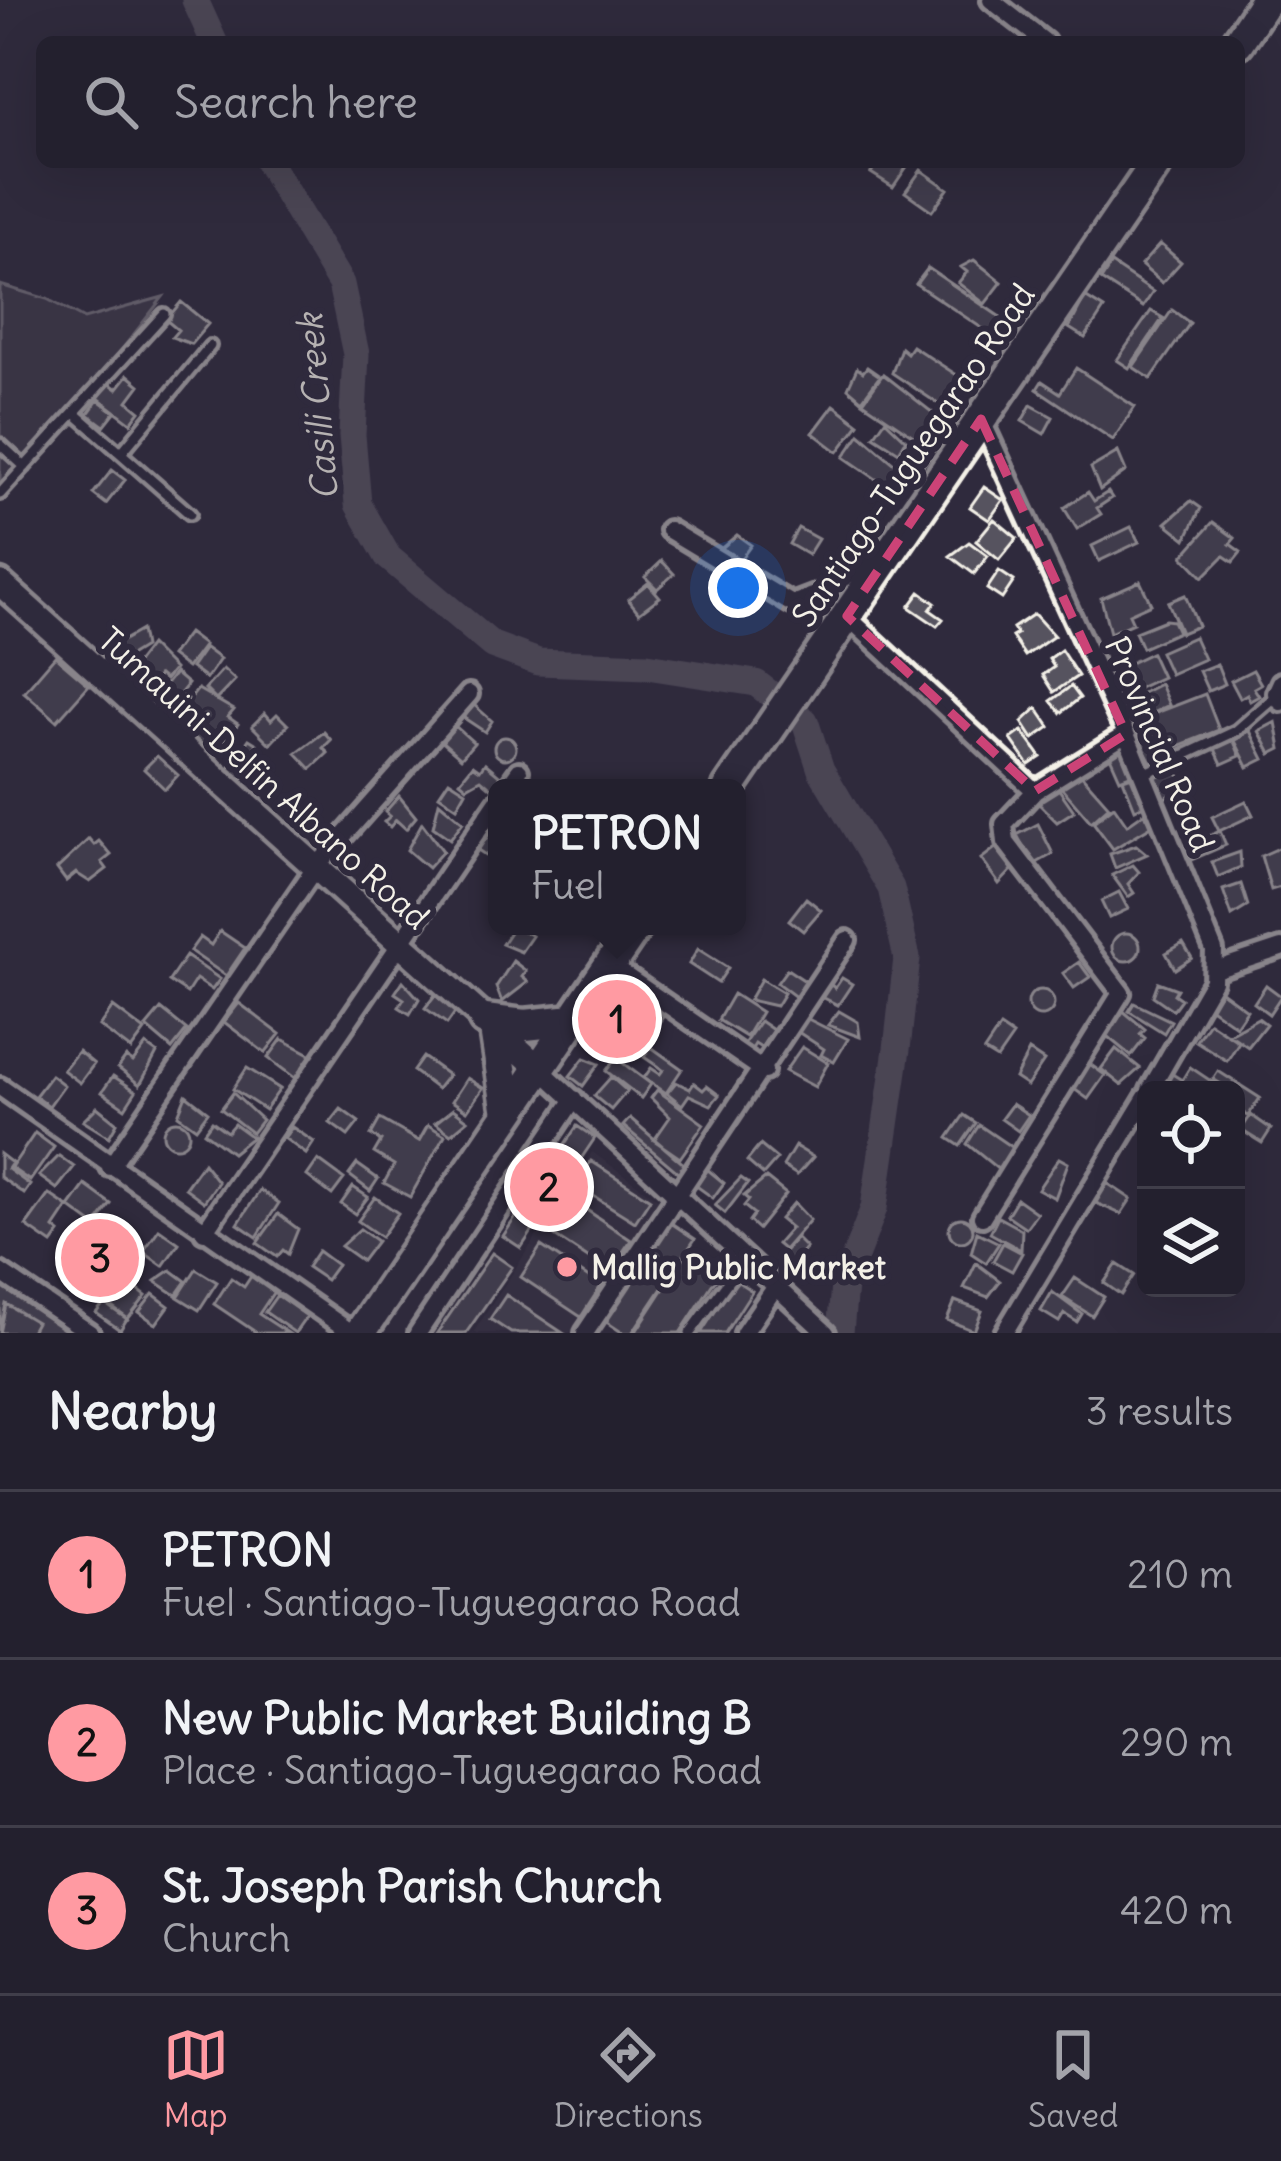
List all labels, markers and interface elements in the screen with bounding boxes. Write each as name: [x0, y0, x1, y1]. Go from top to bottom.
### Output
search box: [36, 36, 1245, 168]
icon: search: [78, 69, 144, 135]
text: Search here: [174, 74, 418, 130]
street label: Santiago-Tuguegarao Road: [782, 275, 1044, 635]
water label: Casili Creek: [287, 309, 348, 502]
your location: [708, 558, 768, 618]
street label: Tumauini-Delfin Albano Road: [90, 618, 438, 938]
street label: Provincial Road: [1096, 630, 1224, 858]
popup: [488, 779, 746, 935]
text: PETRON: [531, 805, 703, 861]
text: Fuel: [531, 861, 604, 910]
pin: 1: [578, 974, 656, 1064]
map controls: [1137, 1081, 1245, 1297]
button: locate: [1137, 1081, 1245, 1189]
pin: 2: [510, 1142, 588, 1232]
button: layers: [1137, 1189, 1245, 1297]
pin: 3: [61, 1213, 139, 1303]
place label: Mallig Public Market: [591, 1246, 886, 1288]
marker: Mallig Public Market: [554, 1254, 580, 1280]
text: Nearby: [48, 1379, 217, 1443]
text: 3 results: [1086, 1387, 1233, 1436]
text: PETRON: [162, 1522, 333, 1578]
text: 1: [79, 1550, 95, 1599]
text: 210 m: [1127, 1550, 1233, 1599]
text: Fuel · Santiago-Tuguegarao Road: [162, 1578, 741, 1627]
text: New Public Market Building B: [162, 1690, 752, 1746]
text: 2: [76, 1718, 98, 1767]
text: 290 m: [1120, 1718, 1233, 1767]
text: Place · Santiago-Tuguegarao Road: [162, 1746, 762, 1795]
text: St. Joseph Parish Church: [162, 1858, 662, 1914]
text: 3: [76, 1886, 98, 1935]
text: 420 m: [1120, 1886, 1233, 1935]
text: Church: [162, 1914, 291, 1963]
tab: Map: [163, 2022, 229, 2136]
tab: Directions: [554, 2022, 703, 2136]
tab: Saved: [1028, 2022, 1118, 2136]

